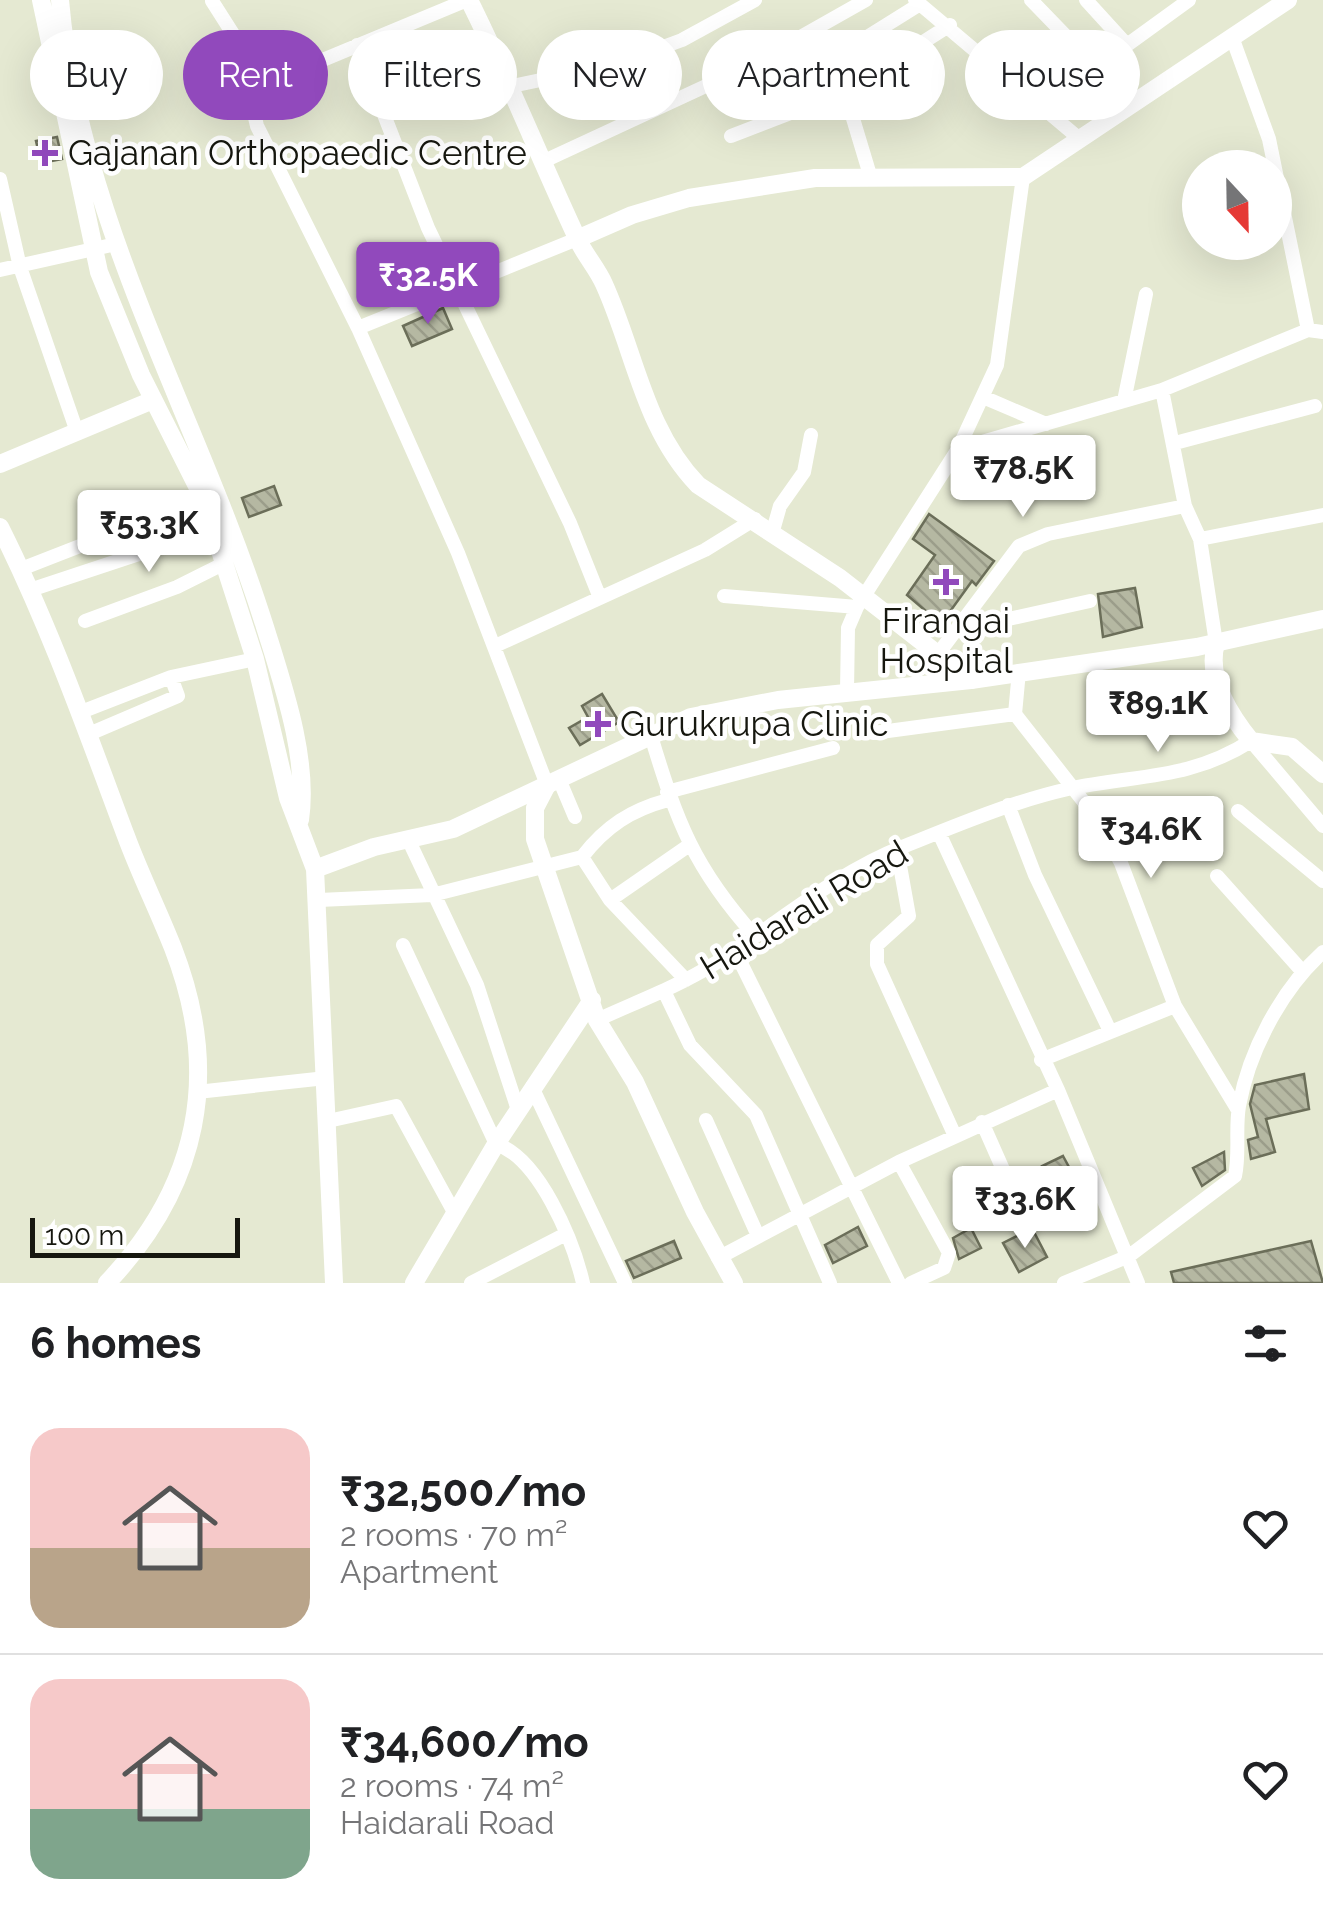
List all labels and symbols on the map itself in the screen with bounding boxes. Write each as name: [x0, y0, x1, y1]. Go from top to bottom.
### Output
place label: Gajanan Orthopaedic Centre: [68, 132, 527, 173]
marker: Gajanan Orthopaedic Centre: [32, 140, 58, 166]
north arrow: [1182, 150, 1292, 260]
pin: ₹32.5K: [347, 242, 509, 327]
pin: ₹78.5K: [942, 435, 1104, 520]
pin: ₹53.3K: [68, 490, 230, 575]
marker: Firangai Hospital: [933, 569, 959, 595]
place label: Firangai Hospital: [880, 600, 1013, 681]
pin: ₹89.1K: [1077, 670, 1239, 755]
place label: Gurukrupa Clinic: [620, 703, 889, 744]
marker: Gurukrupa Clinic: [585, 711, 611, 737]
pin: ₹34.6K: [1070, 796, 1232, 881]
street label: Haidarali Road: [693, 832, 915, 988]
pin: ₹33.6K: [944, 1166, 1106, 1251]
scale bar: [30, 1213, 240, 1258]

